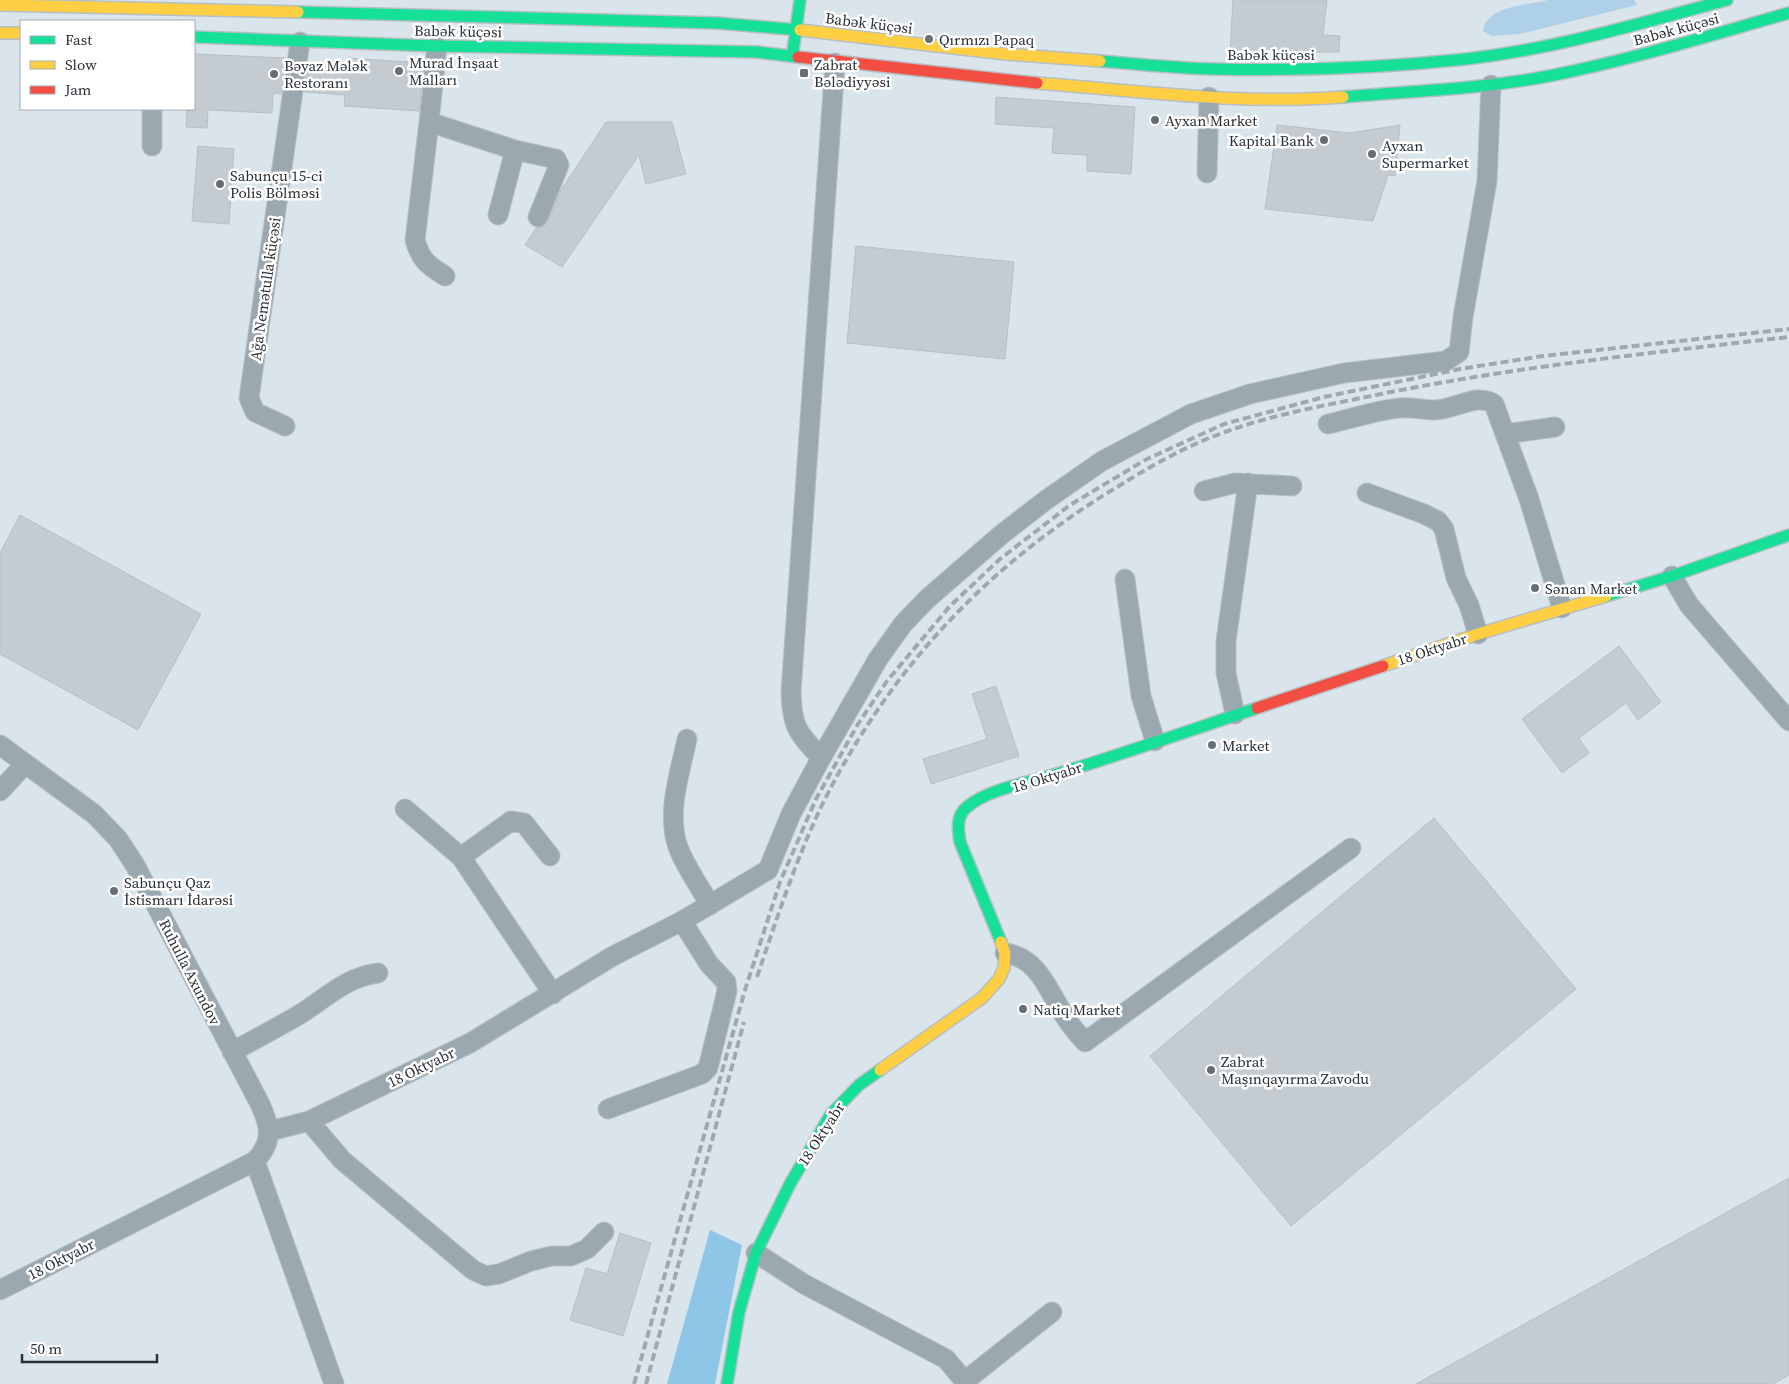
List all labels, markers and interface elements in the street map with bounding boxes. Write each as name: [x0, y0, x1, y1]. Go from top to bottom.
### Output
street label: Babək küçəsi: [824, 7, 914, 39]
street label: Babək küçəsi: [1631, 7, 1721, 51]
legend: [20, 20, 195, 110]
street label: Babək küçəsi: [414, 20, 502, 42]
text: Fast: [65, 29, 92, 50]
place label: Qırmızı Papaq: [939, 29, 1035, 50]
marker: Qırmızı Papaq: [923, 33, 935, 45]
street label: Babək küçəsi: [1227, 44, 1315, 65]
place label: Murad İnşaat Malları: [409, 52, 498, 90]
text: Slow: [65, 54, 97, 75]
place label: Zabrat Bәlәdiyyәsi: [814, 54, 891, 92]
place label: Bəyaz Mələk Restoranı: [284, 55, 368, 93]
marker: Murad İnşaat Malları: [393, 65, 405, 77]
marker: Zabrat Bәlәdiyyәsi: [798, 67, 810, 79]
marker: Bəyaz Mələk Restoranı: [268, 68, 280, 80]
text: Jam: [64, 79, 92, 100]
place label: Ayxan Market: [1165, 110, 1257, 131]
marker: Ayxan Market: [1149, 114, 1161, 126]
place label: Kapital Bank: [1229, 130, 1315, 151]
marker: Kapital Bank: [1318, 134, 1330, 146]
place label: Ayxan Supermarket: [1382, 135, 1469, 173]
marker: Ayxan Supermarket: [1366, 148, 1378, 160]
place label: Sabunçu 15-ci Polis Bölməsi: [230, 165, 323, 203]
marker: Sabunçu 15-ci Polis Bölməsi: [214, 178, 226, 190]
street label: Ağa Nemətulla küçəsi: [245, 216, 285, 362]
place label: Sənan Market: [1545, 578, 1637, 599]
marker: Sənan Market: [1529, 582, 1541, 594]
street label: 18 Oktyabr: [1394, 628, 1470, 670]
place label: Market: [1222, 735, 1270, 756]
marker: Market: [1206, 739, 1218, 751]
street label: 18 Oktyabr: [1009, 756, 1085, 798]
place label: Sabunçu Qaz İstismarı İdarəsi: [124, 872, 233, 910]
marker: Sabunçu Qaz İstismarı İdarəsi: [108, 885, 120, 897]
street label: Ruhulla Axundov: [154, 916, 226, 1029]
place label: Natiq Market: [1033, 999, 1120, 1020]
marker: Natiq Market: [1017, 1003, 1029, 1015]
street label: 18 Oktyabr: [384, 1041, 459, 1092]
place label: Zabrat Maşınqayırma Zavodu: [1221, 1051, 1369, 1089]
marker: Zabrat Maşınqayırma Zavodu: [1205, 1064, 1217, 1076]
street label: 18 Oktyabr: [793, 1097, 850, 1170]
street label: 18 Oktyabr: [24, 1233, 99, 1285]
scale bar: [22, 1332, 158, 1364]
text: 50 m: [30, 1338, 62, 1359]

